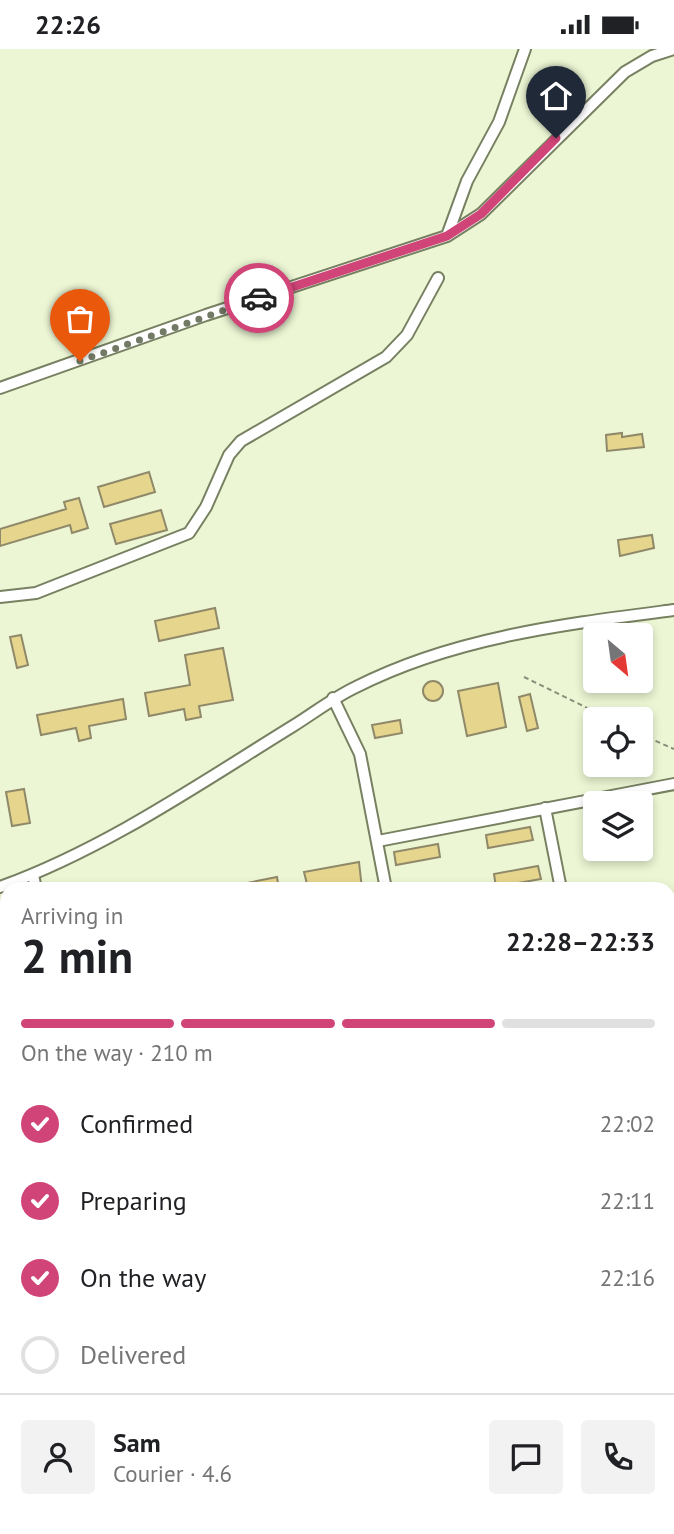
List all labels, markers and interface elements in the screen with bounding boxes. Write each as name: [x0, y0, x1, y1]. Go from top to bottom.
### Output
text: 22:26: [35, 8, 101, 41]
pin: [526, 66, 586, 138]
icon: home: [537, 77, 575, 115]
courier: [224, 263, 294, 333]
icon: car: [240, 279, 278, 317]
pin: [50, 289, 110, 361]
icon: bag: [61, 300, 99, 338]
north arrow: [583, 623, 653, 693]
map controls: [583, 623, 653, 861]
button: locate: [583, 707, 653, 777]
button: layers: [583, 791, 653, 861]
text: Arriving in: [21, 901, 123, 930]
text: 22:28–22:33: [506, 925, 655, 958]
text: 2 min: [21, 926, 133, 986]
text: On the way · 210 m: [21, 1038, 213, 1067]
icon: check: [21, 1105, 59, 1143]
text: Confirmed: [80, 1107, 193, 1140]
text: 22:02: [600, 1109, 655, 1138]
icon: check: [21, 1182, 59, 1220]
text: Preparing: [80, 1184, 187, 1217]
text: 22:11: [600, 1186, 655, 1215]
icon: check: [21, 1259, 59, 1297]
text: On the way: [80, 1261, 206, 1294]
text: 22:16: [600, 1263, 655, 1292]
text: Delivered: [80, 1338, 186, 1371]
button: person: [21, 1420, 95, 1494]
button: chat: [489, 1420, 563, 1494]
button: phone: [581, 1420, 655, 1494]
text: Sam: [113, 1426, 161, 1459]
text: Courier · 4.6: [113, 1459, 232, 1488]

